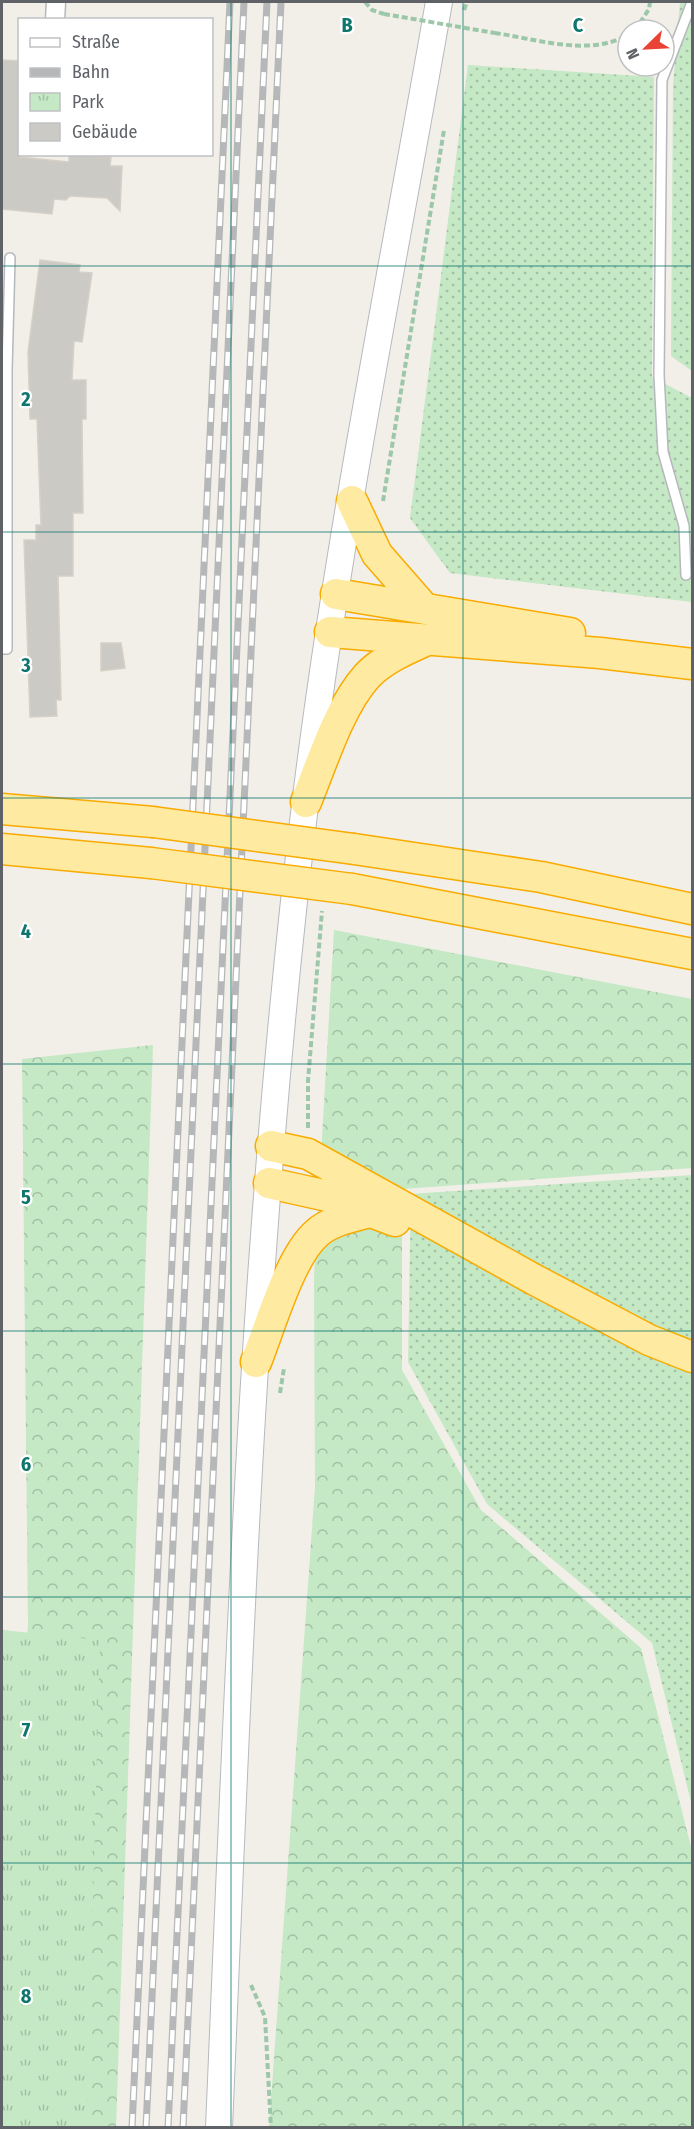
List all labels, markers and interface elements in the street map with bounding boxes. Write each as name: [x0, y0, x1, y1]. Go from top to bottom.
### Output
text: B: [341, 13, 353, 37]
text: C: [573, 13, 584, 37]
legend: [18, 18, 213, 156]
north arrow: [616, 18, 676, 78]
text: Straße: [72, 31, 120, 53]
text: N: [622, 46, 643, 62]
text: Bahn: [72, 61, 110, 83]
text: Park: [72, 91, 105, 113]
text: Gebäude: [72, 121, 138, 143]
text: 2: [20, 387, 31, 411]
text: 3: [20, 653, 31, 677]
text: 4: [21, 919, 31, 943]
text: 5: [21, 1185, 31, 1209]
text: 6: [21, 1452, 31, 1476]
text: 7: [22, 1718, 31, 1742]
text: 8: [21, 1984, 32, 2008]

